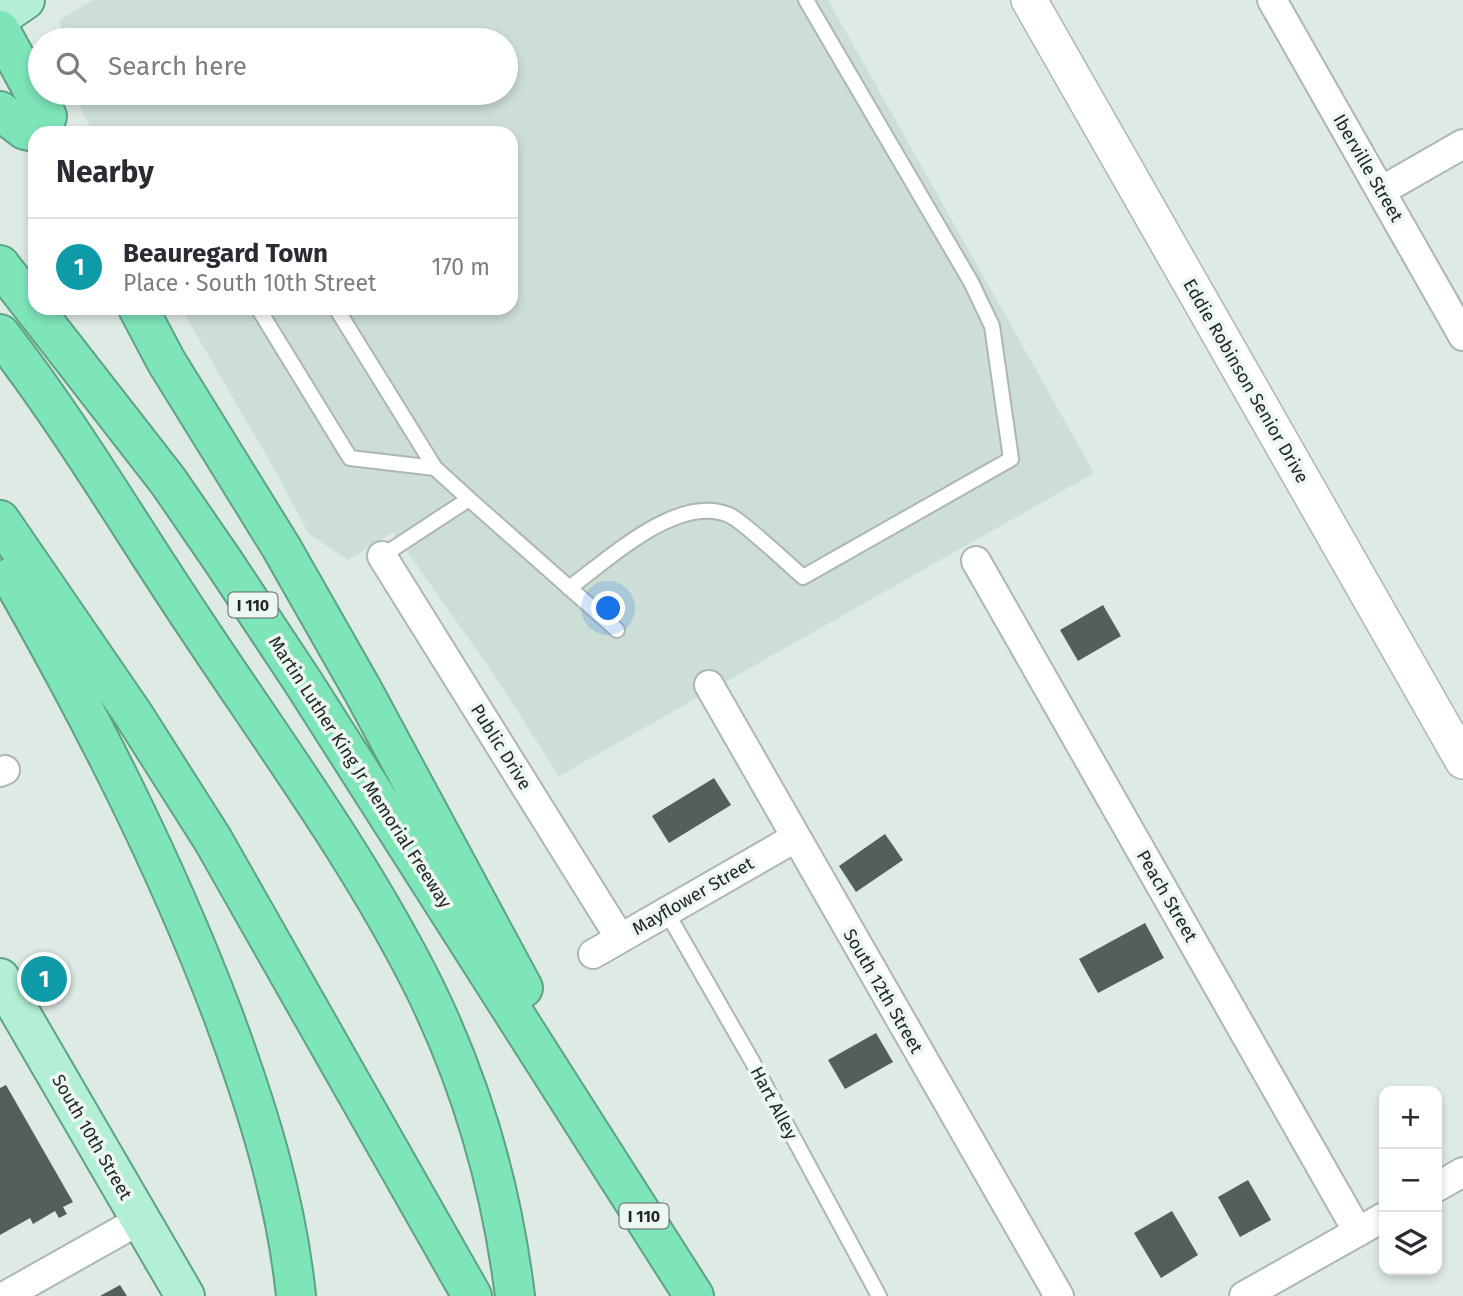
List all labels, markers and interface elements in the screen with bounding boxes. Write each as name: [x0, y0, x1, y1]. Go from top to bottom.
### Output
search box: [28, 28, 518, 105]
icon: search: [52, 48, 90, 86]
text: Search here: [108, 51, 247, 82]
street label: Iberville Street: [1328, 110, 1408, 226]
text: Nearby: [56, 154, 154, 190]
text: Beauregard Town: [123, 238, 328, 269]
text: 1: [74, 253, 84, 281]
text: 170 m: [431, 253, 490, 281]
text: Place · South 10th Street: [123, 269, 376, 297]
street label: Eddie Robinson Senior Drive: [1179, 275, 1313, 487]
your location: [591, 591, 625, 625]
road number: I 110: [229, 592, 278, 618]
street label: Martin Luther King Jr Memorial Freeway: [264, 632, 456, 912]
street label: Public Drive: [466, 700, 536, 794]
street label: Peach Street: [1132, 846, 1202, 946]
street label: Mayflower Street: [628, 852, 758, 940]
street label: South 12th Street: [838, 925, 928, 1058]
pin: 1: [21, 953, 67, 1005]
street label: Hart Alley: [746, 1063, 802, 1143]
street label: South 10th Street: [47, 1070, 137, 1204]
map controls: [1379, 1086, 1442, 1275]
button: +: [1379, 1086, 1442, 1149]
button: −: [1379, 1149, 1442, 1212]
road number: I 110: [620, 1204, 668, 1228]
button: layers: [1379, 1212, 1442, 1275]

